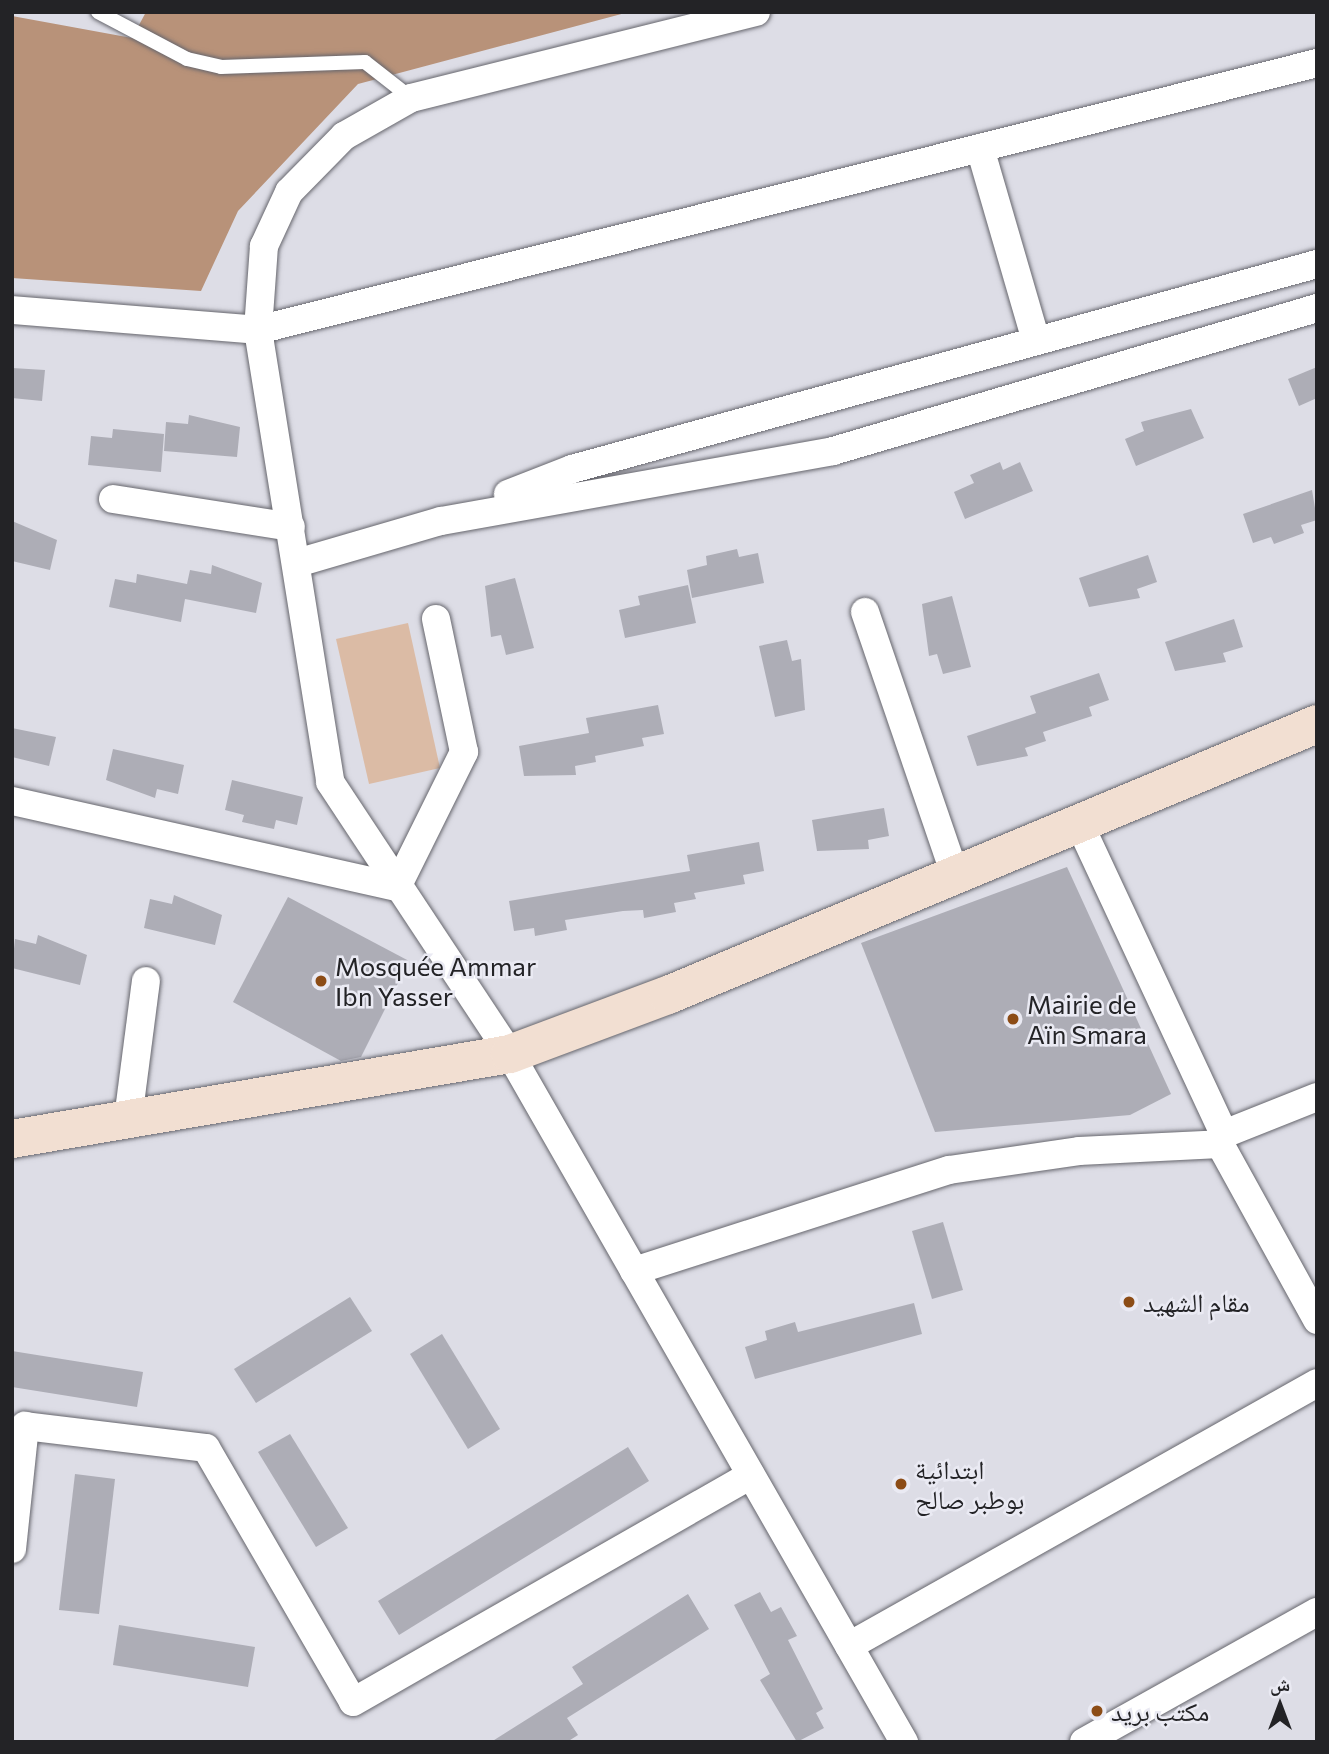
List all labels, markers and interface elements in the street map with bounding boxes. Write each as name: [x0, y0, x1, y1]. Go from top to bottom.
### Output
place label: Mosquée Ammar Ibn Yasser: [335, 950, 536, 1012]
marker: Mosquée Ammar Ibn Yasser: [313, 973, 329, 989]
place label: Mairie de Aïn Smara: [1027, 988, 1147, 1050]
marker: Mairie de Aïn Smara: [1005, 1011, 1021, 1027]
place label: مقام الشهيد: [1143, 1286, 1250, 1318]
marker: مقام الشهيد: [1121, 1294, 1137, 1310]
place label: ابتدائية بوطبر صالح: [915, 1453, 1024, 1514]
marker: ابتدائية بوطبر صالح: [893, 1476, 909, 1492]
north arrow: [1245, 1670, 1315, 1740]
text: ش: [1270, 1672, 1290, 1695]
place label: مكتب بريد: [1111, 1695, 1209, 1727]
marker: مكتب بريد: [1089, 1703, 1105, 1719]

